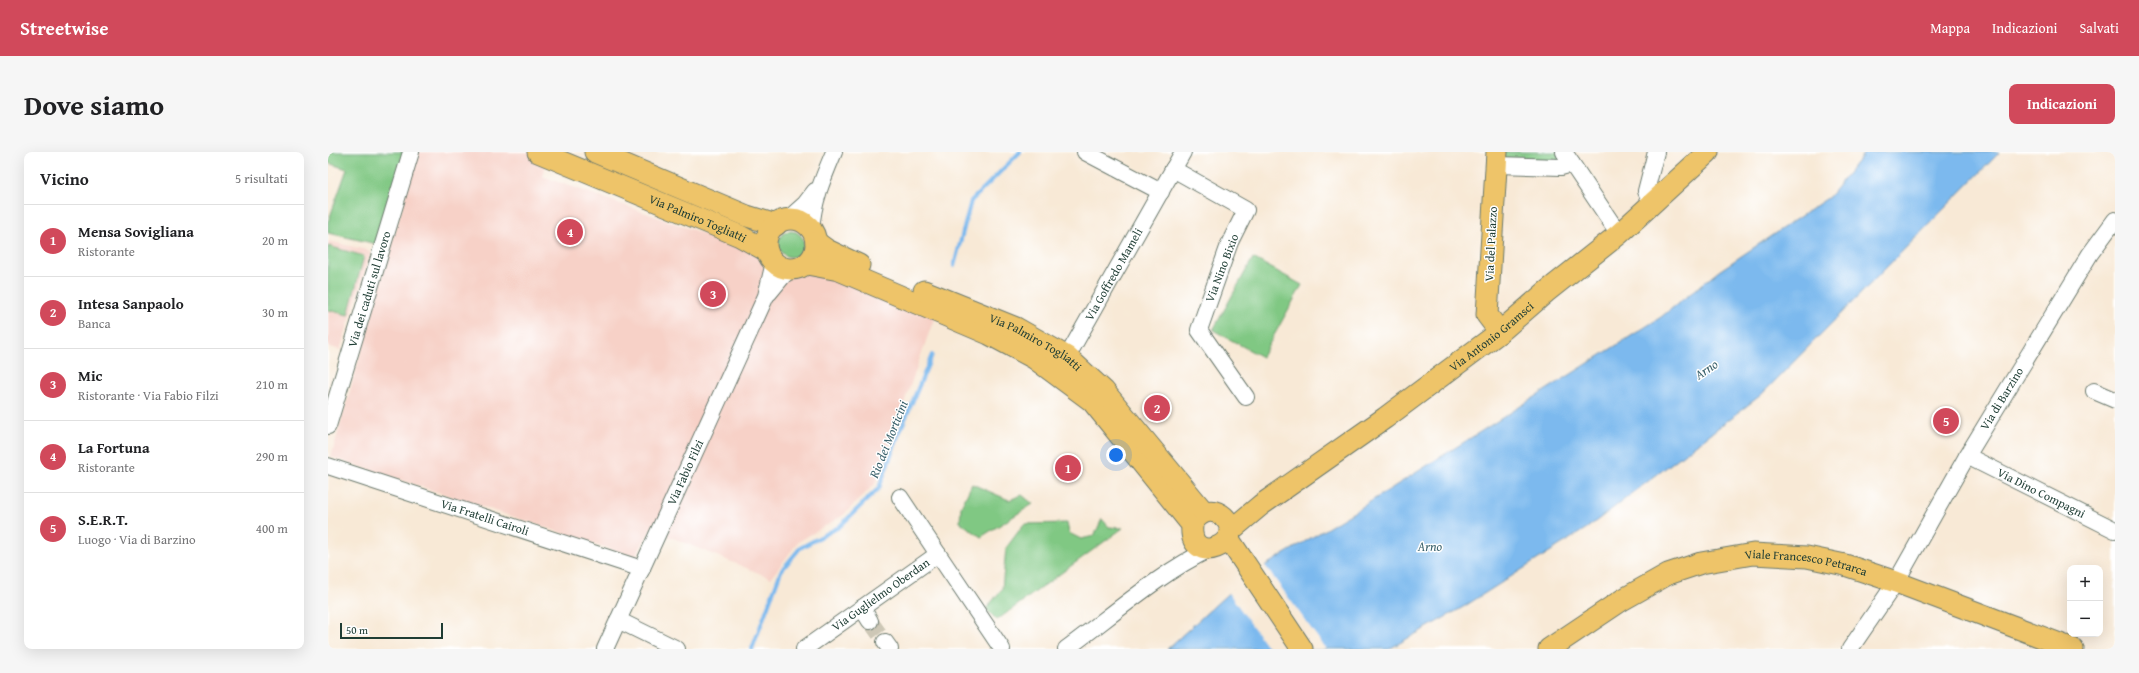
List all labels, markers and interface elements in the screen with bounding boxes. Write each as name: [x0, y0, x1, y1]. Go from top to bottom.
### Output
text: Streetwise: [20, 14, 109, 42]
text: Mappa: [1930, 18, 1970, 38]
text: Indicazioni: [1992, 18, 2057, 38]
text: Salvati: [2079, 18, 2119, 38]
text: Dove siamo: [24, 84, 164, 125]
button: Indicazioni: [2009, 84, 2115, 124]
text: Vicino: [40, 166, 89, 191]
text: 5 risultati: [235, 169, 288, 188]
street label: Via Palmiro Togliatti: [646, 190, 751, 246]
street label: Via del Palazzo: [1480, 206, 1501, 282]
pin: 4: [557, 217, 583, 247]
text: Mensa Sovigliana: [78, 221, 194, 242]
street label: Via Goffredo Mameli: [1080, 224, 1147, 323]
street label: Via dei caduti sul lavoro: [343, 229, 395, 349]
text: 1: [50, 231, 56, 250]
text: 20 m: [262, 231, 288, 250]
street label: Via Nino Bixio: [1201, 231, 1242, 304]
text: Ristorante: [78, 242, 135, 261]
pin: 3: [700, 279, 726, 309]
text: Intesa Sanpaolo: [78, 293, 184, 314]
street label: Via Antonio Gramsci: [1445, 297, 1538, 375]
text: 2: [50, 303, 56, 322]
text: 30 m: [262, 303, 288, 322]
street label: Via Palmiro Togliatti: [987, 309, 1086, 375]
text: Banca: [78, 314, 111, 333]
water label: Arno: [1690, 354, 1722, 385]
street label: Via di Barzino: [1976, 364, 2027, 433]
text: Mic: [78, 365, 102, 386]
text: 3: [50, 375, 56, 394]
text: 210 m: [256, 375, 288, 394]
text: Ristorante · Via Fabio Filzi: [78, 386, 219, 405]
pin: 2: [1144, 393, 1170, 423]
water label: Rio dei Morticini: [864, 397, 913, 482]
pin: 5: [1933, 406, 1959, 436]
street label: Via Fabio Filzi: [663, 436, 708, 508]
text: La Fortuna: [78, 437, 150, 458]
your location: [1106, 445, 1126, 465]
text: 4: [50, 447, 56, 466]
text: 290 m: [256, 447, 288, 466]
pin: 1: [1055, 453, 1081, 483]
text: Ristorante: [78, 458, 135, 477]
street label: Via Dino Compagni: [1995, 463, 2089, 522]
street label: Via Fratelli Cairoli: [439, 495, 532, 540]
text: S.E.R.T.: [78, 509, 128, 530]
text: 5: [50, 519, 56, 538]
text: 400 m: [256, 519, 288, 538]
text: Luogo · Via di Barzino: [78, 530, 196, 549]
water label: Arno: [1417, 537, 1443, 556]
street label: Viale Francesco Petrarca: [1743, 545, 1870, 580]
street label: Via Guglielmo Oberdan: [828, 554, 933, 635]
map controls: [2067, 565, 2103, 637]
button: +: [2067, 565, 2103, 601]
button: −: [2067, 601, 2103, 637]
scale bar: [340, 621, 443, 640]
text: 50 m: [346, 622, 368, 638]

